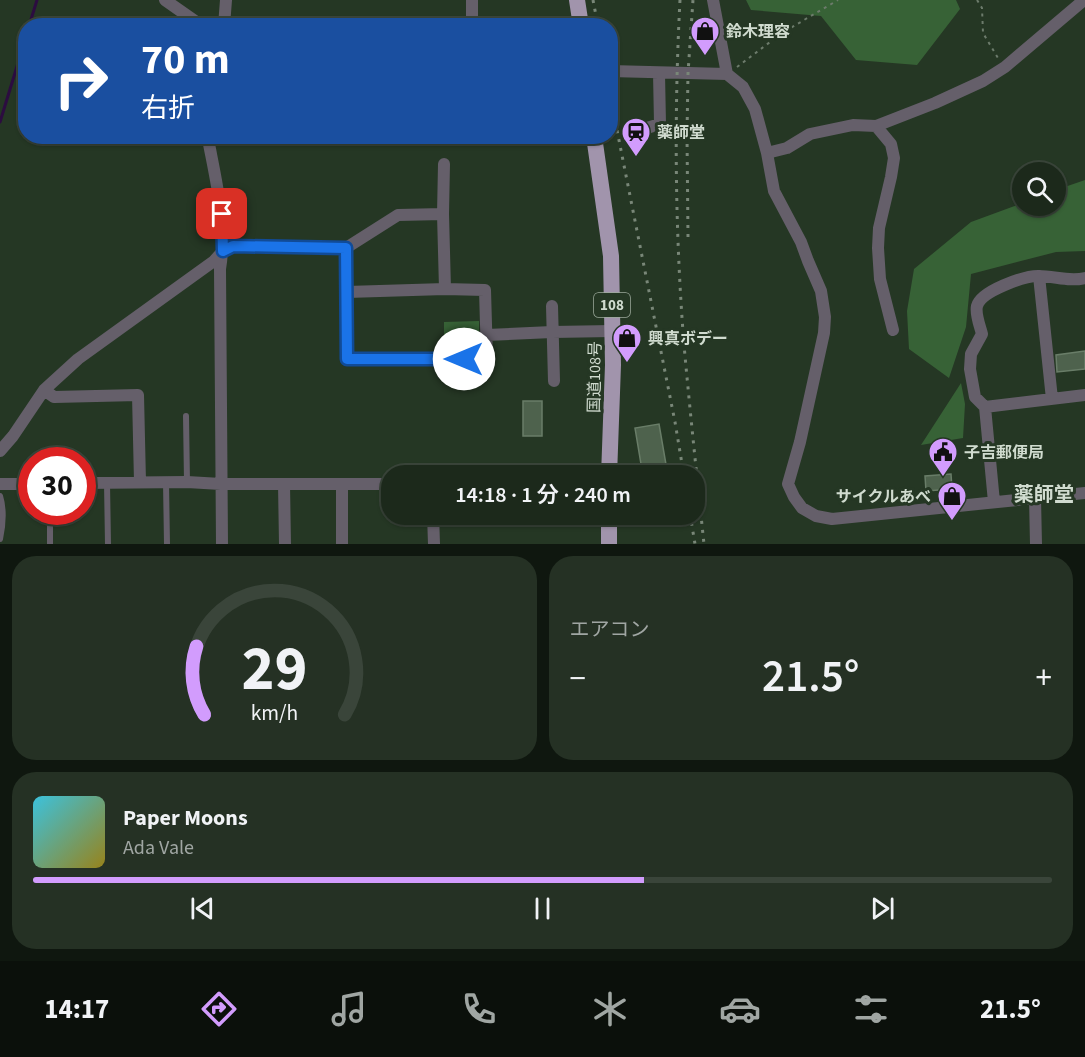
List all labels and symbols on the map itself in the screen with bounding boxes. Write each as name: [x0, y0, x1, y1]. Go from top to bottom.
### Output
shop icon: 鈴木理容: [689, 15, 721, 57]
place label: 鈴木理容: [726, 21, 790, 43]
station icon: 薬師堂: [620, 116, 652, 158]
place label: 薬師堂: [657, 122, 705, 144]
pin: [196, 188, 247, 239]
road number: 108: [594, 293, 630, 317]
shop icon: 興真ボデー: [611, 322, 643, 364]
position arrow: [432, 327, 496, 391]
place label: 興真ボデー: [648, 328, 728, 350]
street label: 国道108号: [583, 341, 607, 413]
public building icon: 子吉郵便局: [927, 436, 959, 478]
place label: 子吉郵便局: [964, 442, 1044, 464]
speed limit sign: 30: [18, 447, 96, 525]
shop icon: サイクルあべ: [936, 480, 968, 522]
district label: 薬師堂: [1014, 481, 1074, 509]
place label: サイクルあべ: [836, 486, 931, 508]

